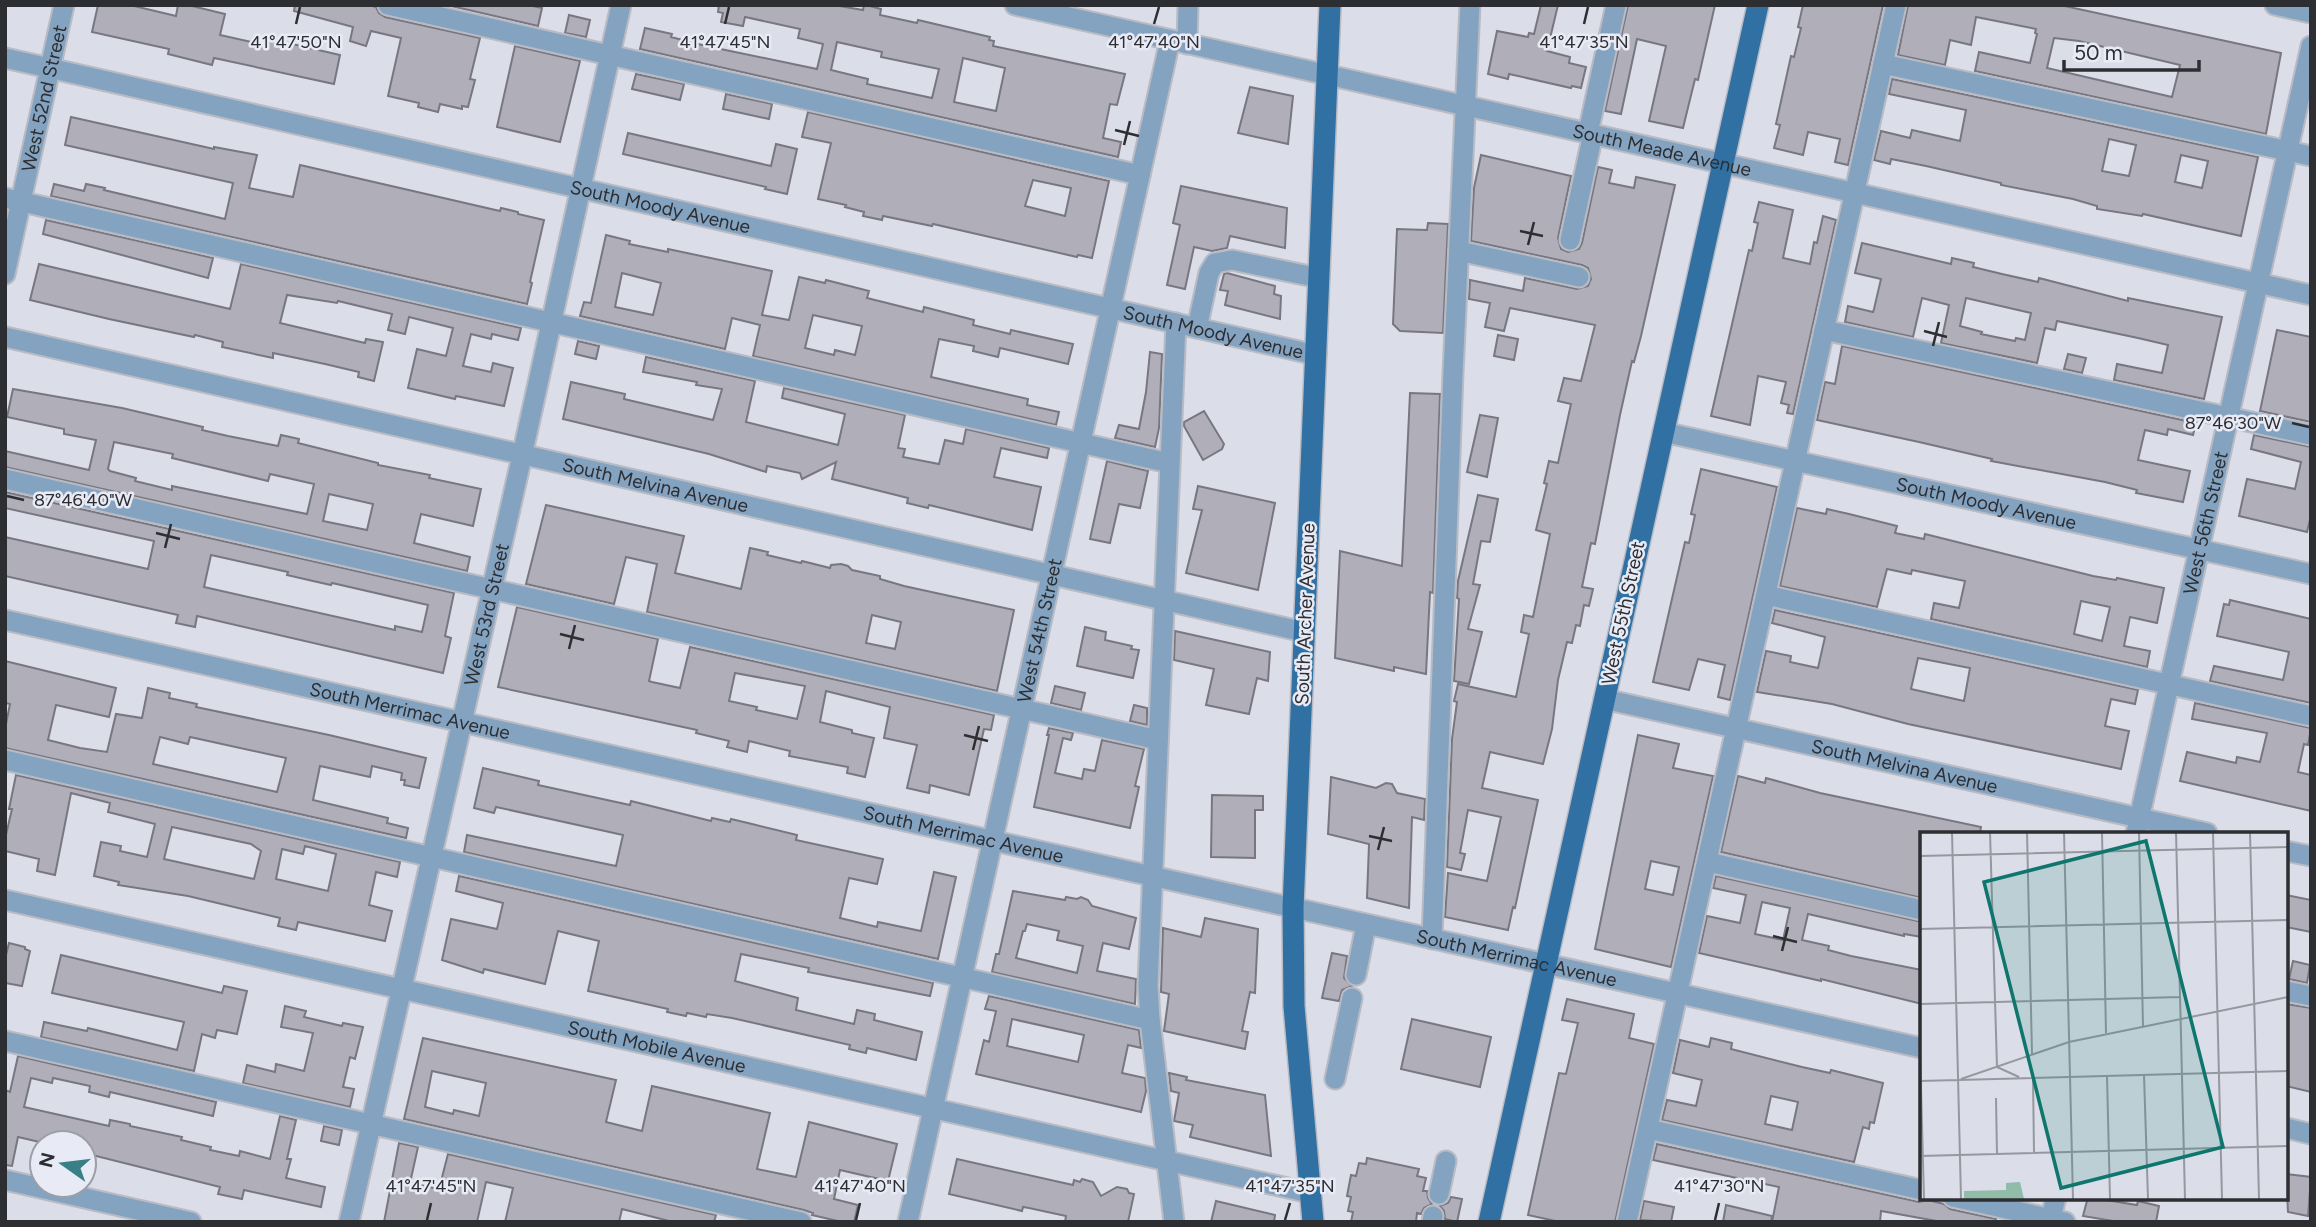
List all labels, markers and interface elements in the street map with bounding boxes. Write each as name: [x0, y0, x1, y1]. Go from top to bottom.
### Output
street label: West 52nd Street: [16, 23, 71, 174]
scale bar: [2064, 28, 2199, 72]
text: 41°47'50"N: [250, 31, 342, 53]
text: 41°47'45"N: [680, 31, 770, 53]
text: 41°47'40"N: [1108, 31, 1200, 53]
text: 41°47'35"N: [1539, 31, 1629, 53]
text: 50 m: [2074, 40, 2123, 65]
street label: South Meade Avenue: [1570, 119, 1754, 181]
street label: South Moody Avenue: [568, 175, 753, 238]
street label: South Moody Avenue: [1121, 300, 1306, 363]
text: 87°46'30"W: [2185, 412, 2282, 434]
street label: West 56th Street: [2178, 449, 2232, 596]
street label: South Melvina Avenue: [560, 452, 751, 517]
street label: South Moody Avenue: [1894, 472, 2079, 534]
text: 87°46'40"W: [34, 489, 133, 511]
street label: South Archer Avenue: [1290, 523, 1320, 705]
street label: West 55th Street: [1597, 539, 1649, 687]
street label: West 53rd Street: [459, 541, 513, 688]
street label: West 54th Street: [1012, 556, 1066, 705]
street label: South Merrimac Avenue: [308, 677, 512, 744]
street label: South Melvina Avenue: [1809, 734, 2000, 798]
street label: South Merrimac Avenue: [861, 800, 1066, 868]
inset map: [1920, 832, 2288, 1199]
street label: South Merrimac Avenue: [1414, 924, 1619, 991]
street label: South Mobile Avenue: [565, 1015, 748, 1077]
north arrow: [28, 1129, 98, 1199]
text: N: [34, 1150, 60, 1170]
text: 41°47'45"N: [386, 1175, 476, 1197]
text: 41°47'40"N: [814, 1175, 906, 1197]
text: 41°47'35"N: [1245, 1175, 1335, 1197]
text: 41°47'30"N: [1674, 1175, 1764, 1197]

